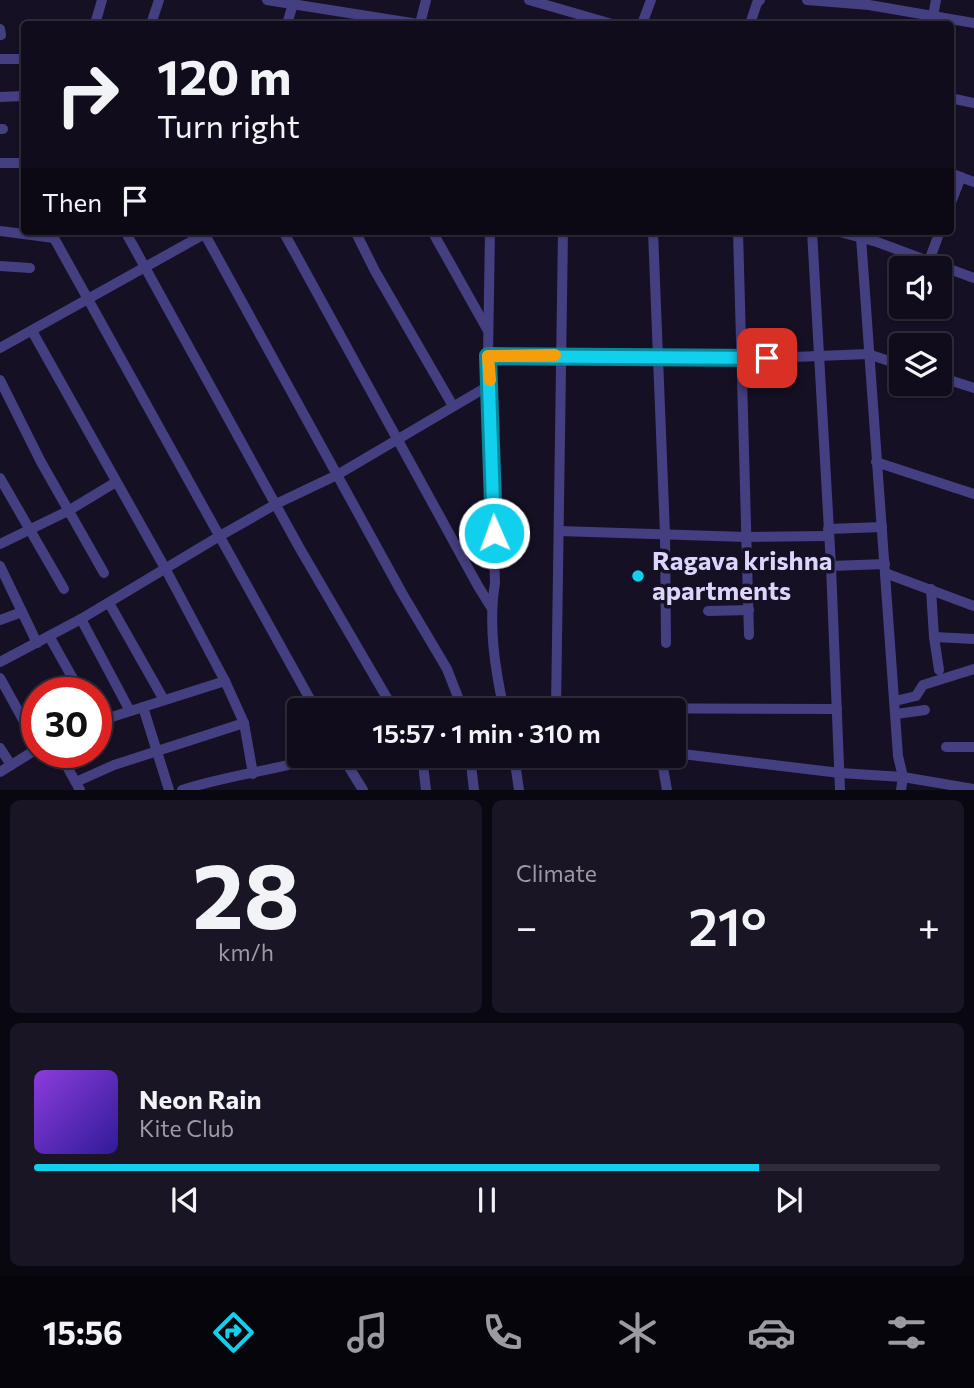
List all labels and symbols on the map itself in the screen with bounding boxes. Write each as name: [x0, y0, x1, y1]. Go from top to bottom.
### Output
pin: [737, 328, 797, 388]
position arrow: [457, 496, 531, 570]
place label: Ragava krishna apartments: [652, 544, 832, 605]
marker: Ragava krishna apartments: [630, 568, 646, 584]
speed limit sign: 30: [21, 677, 112, 768]

